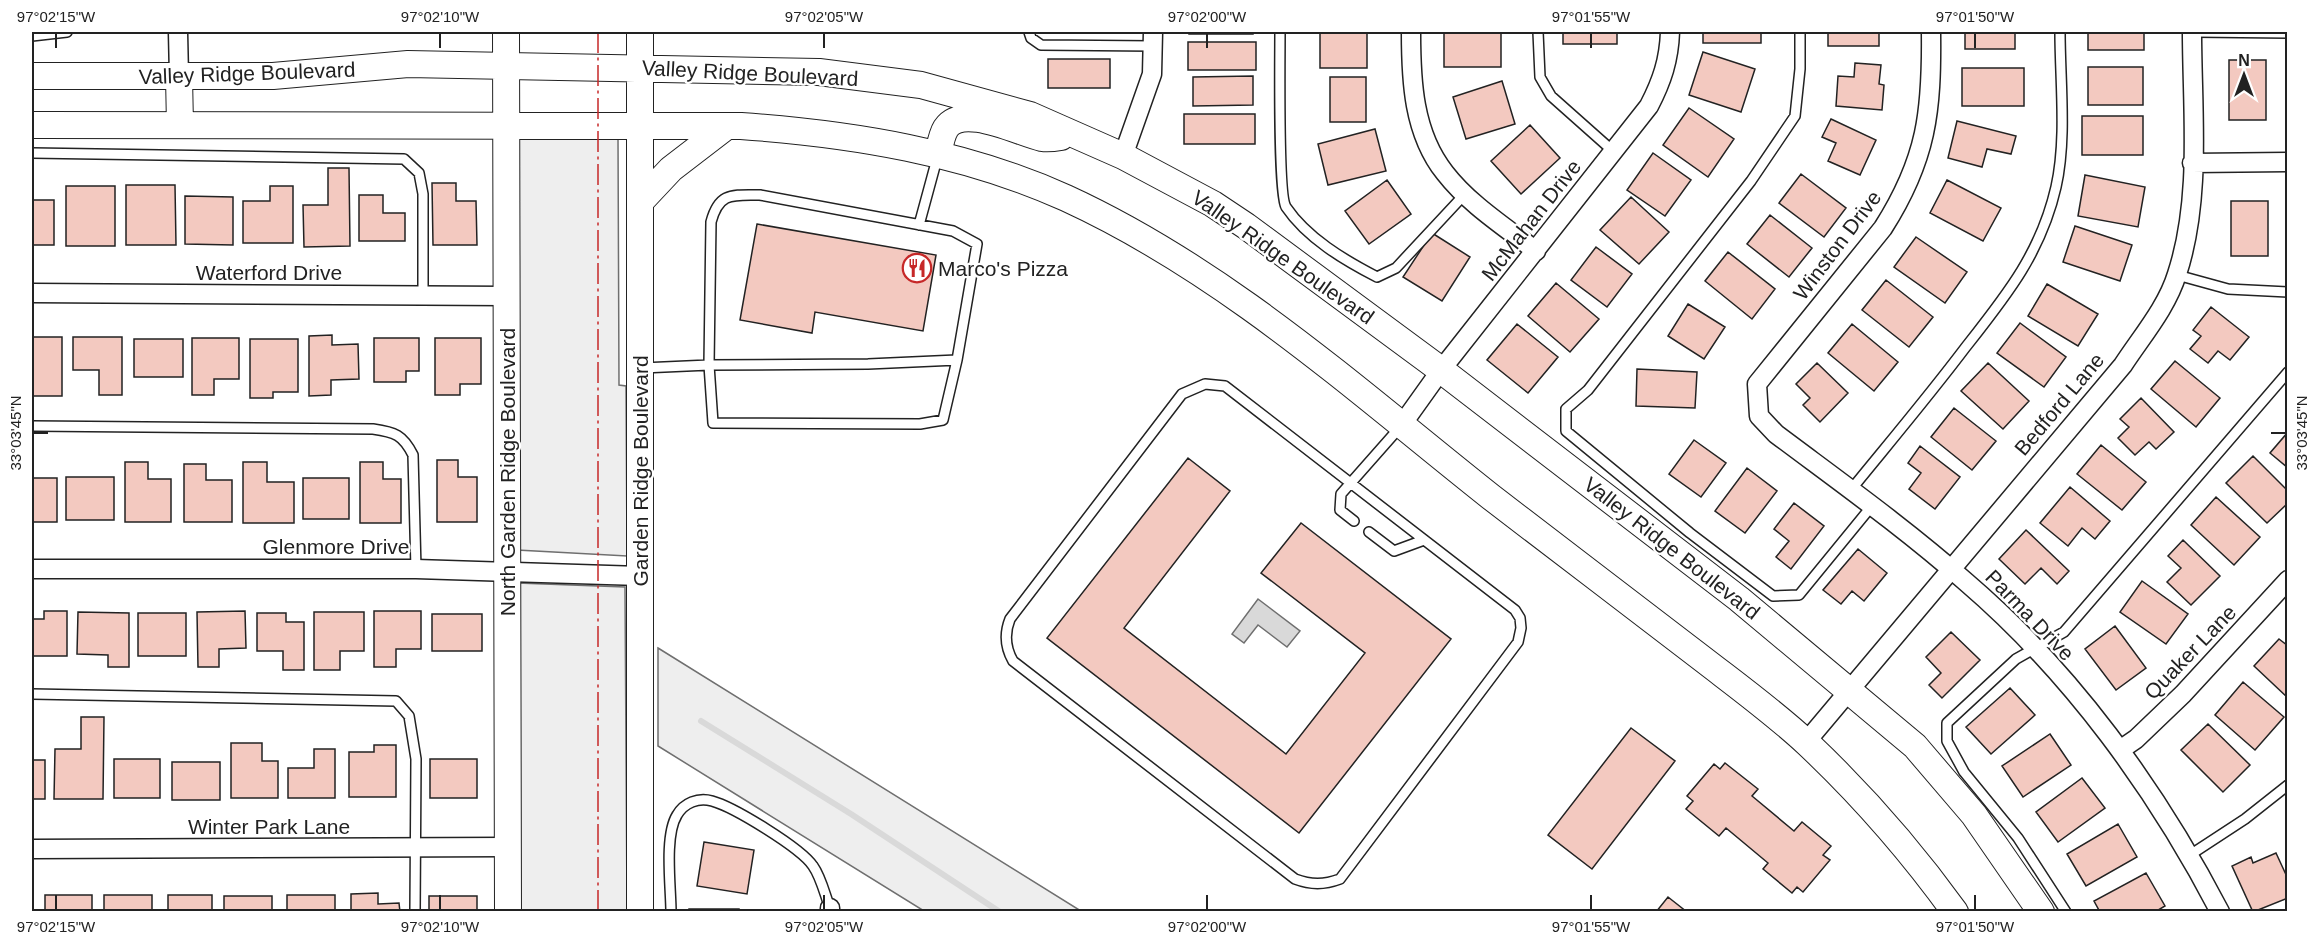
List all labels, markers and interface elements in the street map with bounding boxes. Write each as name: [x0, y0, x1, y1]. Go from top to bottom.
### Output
text: 97°02'15"W: [17, 8, 96, 25]
text: 97°02'10"W: [401, 8, 480, 25]
text: 97°02'05"W: [785, 8, 864, 25]
text: 97°02'00"W: [1168, 8, 1247, 25]
text: 97°01'55"W: [1552, 8, 1631, 25]
text: 97°01'50"W: [1936, 8, 2015, 25]
north arrow: [2214, 45, 2274, 105]
text: N: [2238, 52, 2250, 69]
street label: Valley Ridge Boulevard: [641, 56, 859, 90]
street label: Valley Ridge Boulevard: [138, 58, 356, 88]
street label: McMahan Drive: [1477, 155, 1585, 285]
street label: Valley Ridge Boulevard: [1188, 185, 1378, 329]
street label: Winston Drive: [1788, 186, 1886, 304]
restaurant icon: Marco's Pizza: [901, 252, 933, 284]
place label: Marco's Pizza: [938, 257, 1068, 280]
street label: Waterford Drive: [196, 261, 342, 284]
street label: North Garden Ridge Boulevard: [496, 328, 519, 616]
street label: Bedford Lane: [2010, 348, 2108, 460]
street label: Garden Ridge Boulevard: [629, 355, 652, 587]
text: 33°03'45"N: [7, 395, 24, 471]
text: 33°03'45"N: [2293, 395, 2310, 471]
street label: Valley Ridge Boulevard: [1580, 472, 1764, 624]
street label: Glenmore Drive: [262, 535, 410, 558]
street label: Parma Drive: [1981, 565, 2079, 665]
street label: Quaker Lane: [2140, 600, 2240, 704]
street label: Winter Park Lane: [188, 815, 350, 838]
text: 97°02'15"W: [17, 918, 96, 935]
text: 97°02'10"W: [401, 918, 480, 935]
text: 97°02'05"W: [785, 918, 864, 935]
text: 97°02'00"W: [1168, 918, 1247, 935]
text: 97°01'55"W: [1552, 918, 1631, 935]
text: 97°01'50"W: [1936, 918, 2015, 935]

